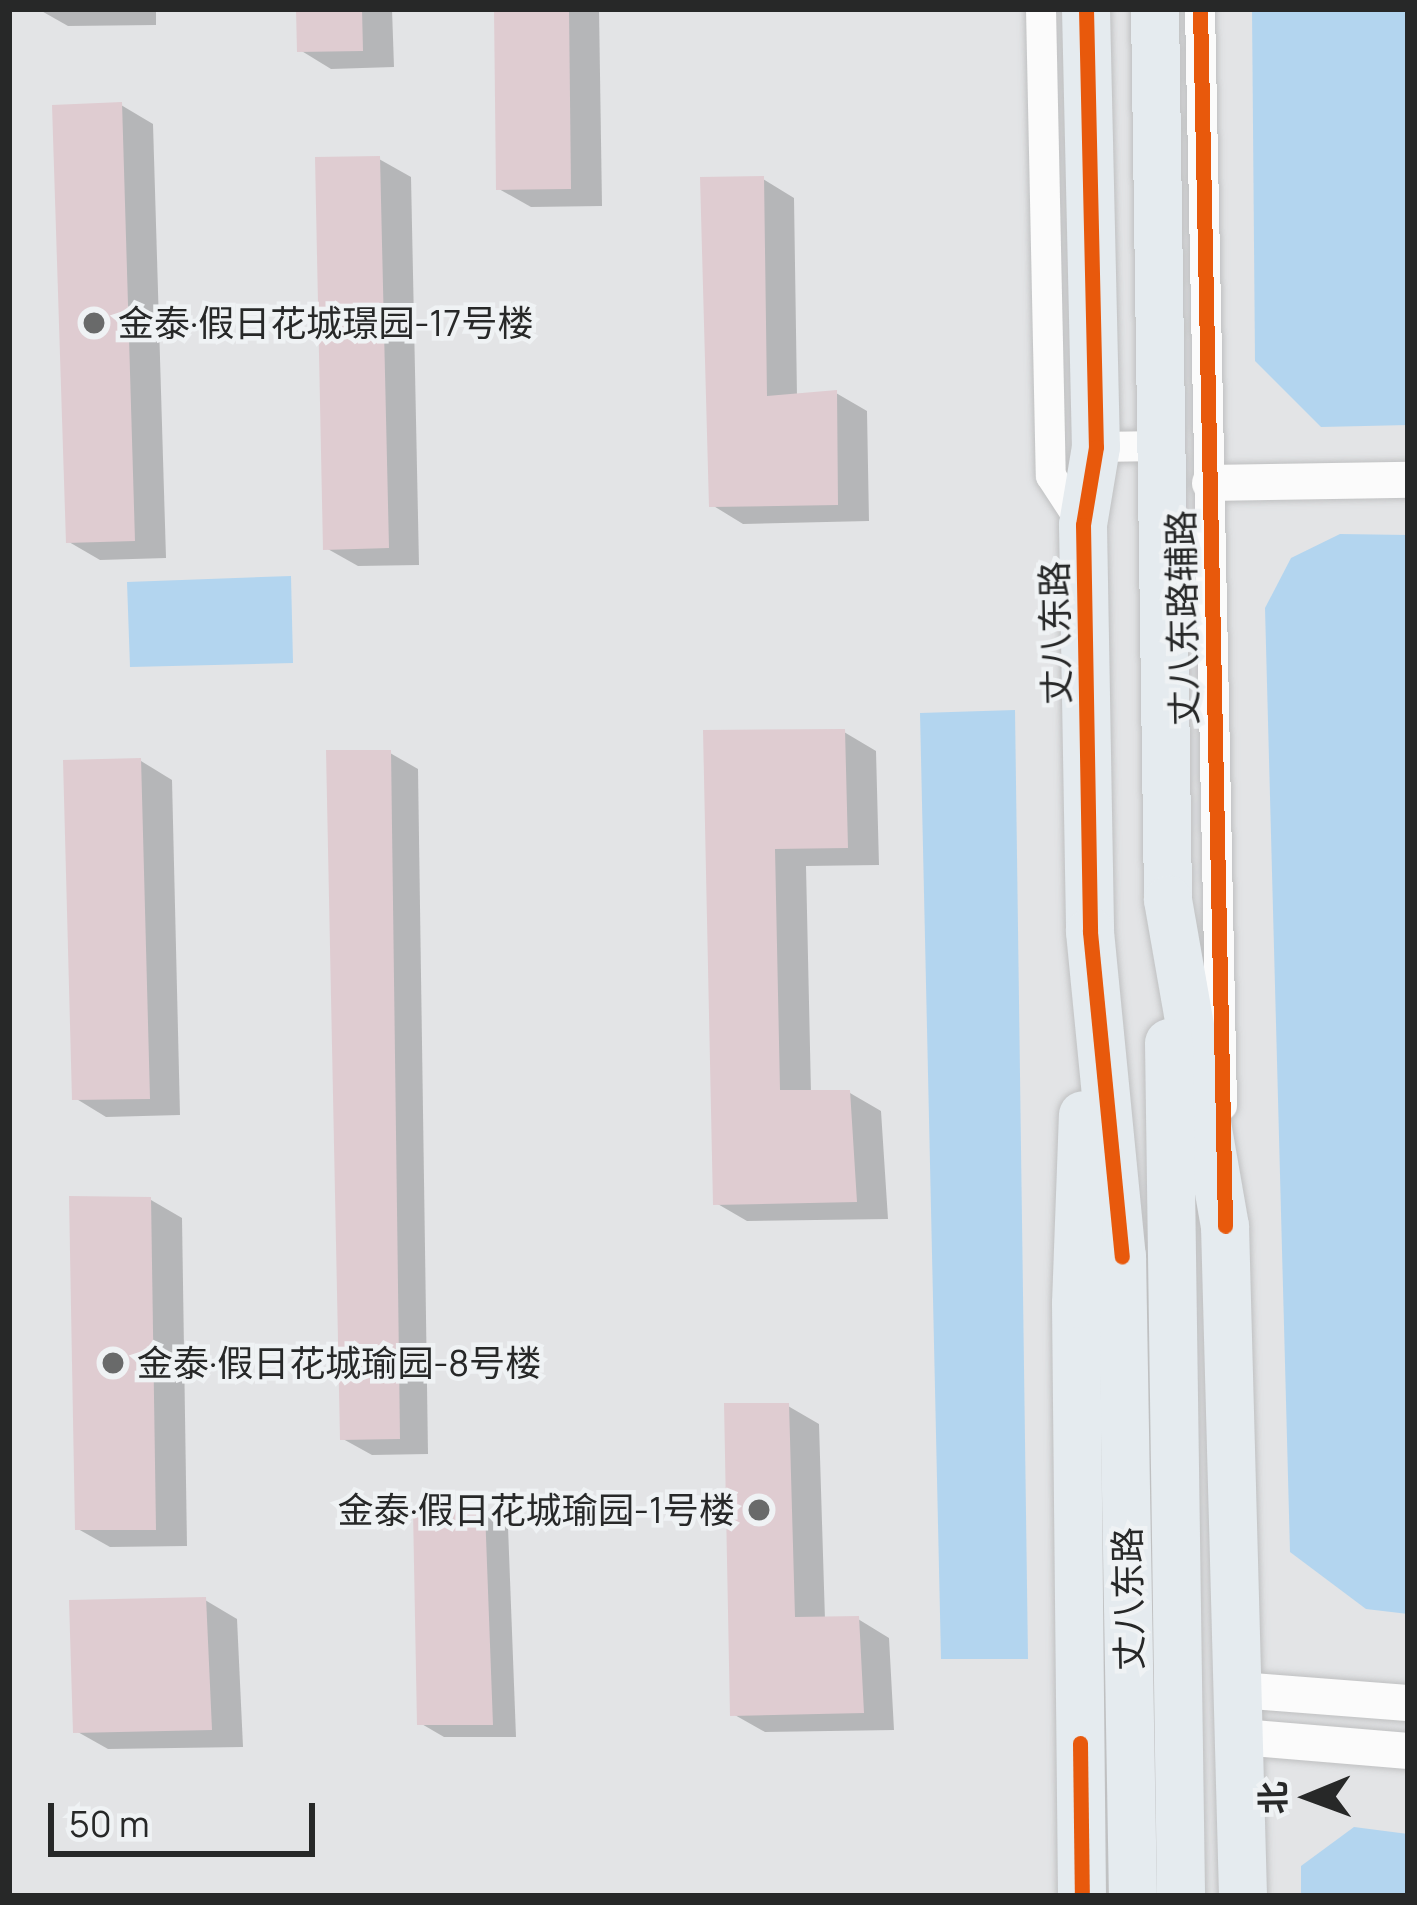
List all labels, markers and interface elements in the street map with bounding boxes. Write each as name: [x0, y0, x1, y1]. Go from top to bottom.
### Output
place label: 金泰·假日花城璟园-17号楼: [118, 301, 533, 345]
marker: 金泰·假日花城璟园-17号楼: [81, 310, 107, 336]
street label: 丈八东路辅路: [1159, 510, 1205, 726]
street label: 丈八东路: [1032, 561, 1078, 705]
place label: 金泰·假日花城瑜园-8号楼: [137, 1341, 541, 1385]
marker: 金泰·假日花城瑜园-8号楼: [100, 1350, 126, 1376]
place label: 金泰·假日花城瑜园-1号楼: [338, 1488, 735, 1532]
marker: 金泰·假日花城瑜园-1号楼: [746, 1497, 772, 1523]
street label: 丈八东路: [1105, 1527, 1151, 1671]
north arrow: [1249, 1737, 1369, 1857]
scale bar: [54, 1779, 321, 1853]
text: 北: [1250, 1781, 1295, 1815]
text: 50 m: [69, 1799, 149, 1848]

